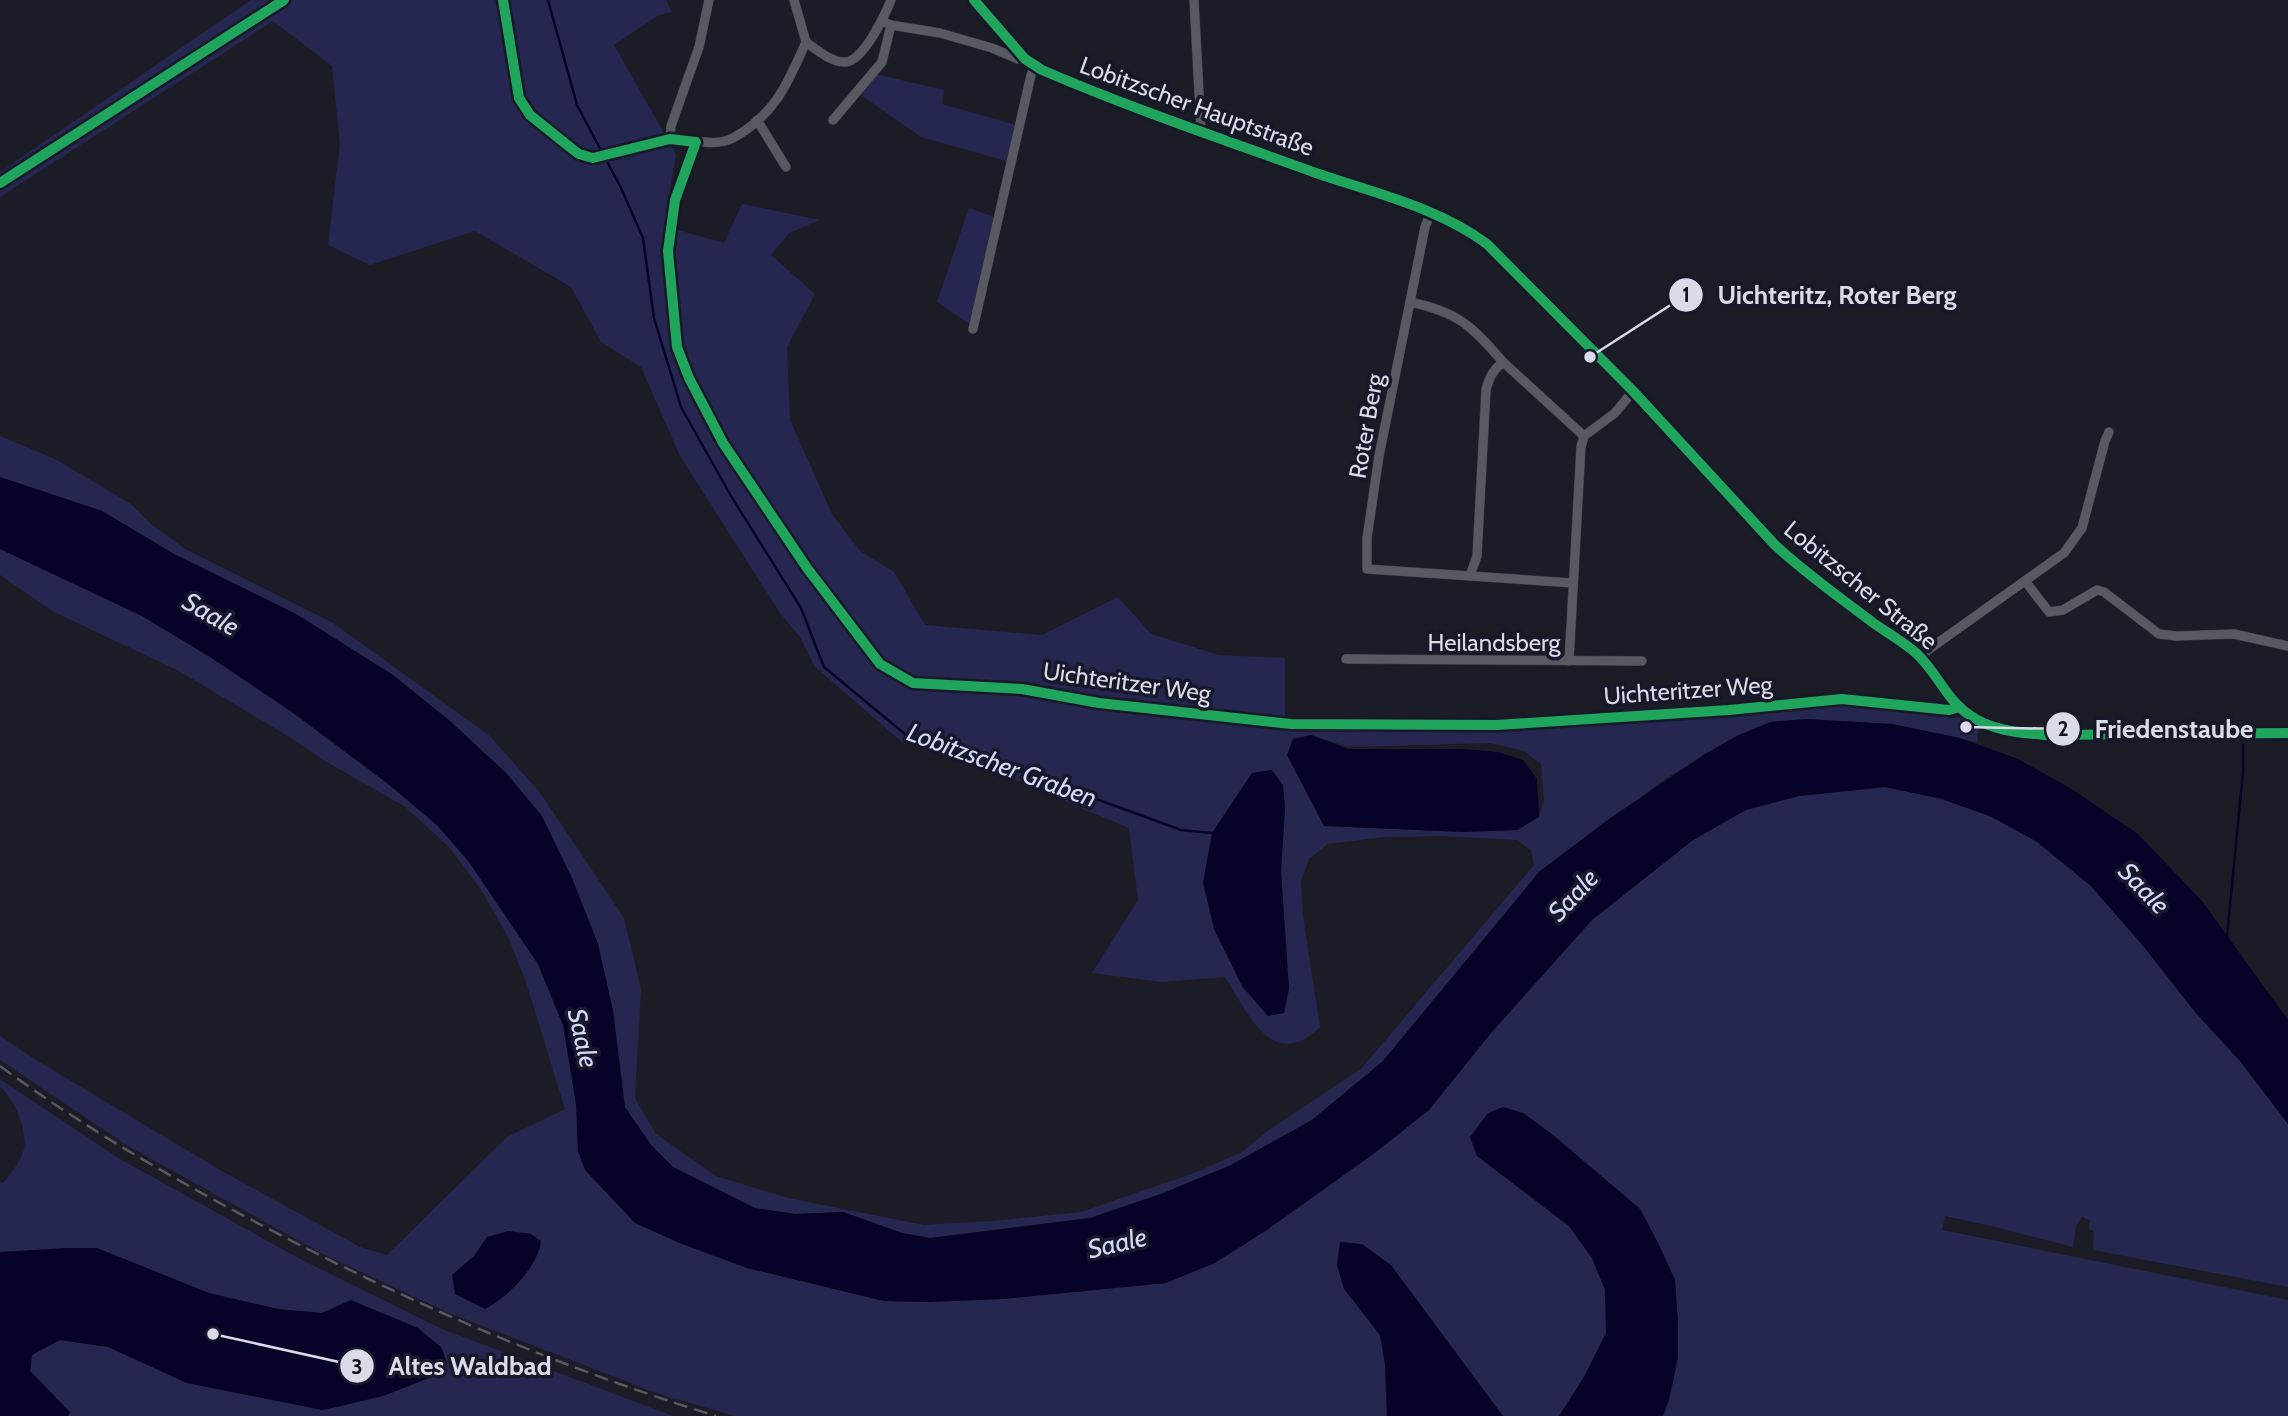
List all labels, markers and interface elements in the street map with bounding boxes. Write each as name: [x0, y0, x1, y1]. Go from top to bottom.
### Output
street label: Lobitzscher Hauptstraße: [1076, 50, 1318, 162]
callout: Uichteritz, Roter Berg: [1669, 271, 1971, 318]
text: Uichteritz, Roter Berg: [1717, 279, 1957, 311]
text: 1: [1682, 282, 1690, 307]
street label: Roter Berg: [1342, 370, 1390, 481]
street label: Lobitzscher Straße: [1779, 514, 1943, 656]
water label: Saale: [177, 585, 245, 643]
street label: Heilandsberg: [1428, 628, 1561, 657]
street label: Uichteritzer Weg: [1041, 656, 1214, 708]
street label: Uichteritzer Weg: [1603, 670, 1774, 710]
callout: Friedenstaube: [2046, 705, 2268, 752]
text: Friedenstaube: [2095, 713, 2253, 745]
water label: Lobitzscher Graben: [903, 716, 1101, 814]
text: 2: [2057, 716, 2069, 741]
water label: Saale: [2112, 855, 2176, 921]
water label: Saale: [1541, 862, 1605, 928]
water label: Saale: [561, 1005, 605, 1071]
water label: Saale: [1084, 1221, 1150, 1265]
callout: Altes Waldbad: [340, 1343, 566, 1390]
text: Altes Waldbad: [388, 1350, 552, 1382]
text: 3: [351, 1354, 363, 1379]

